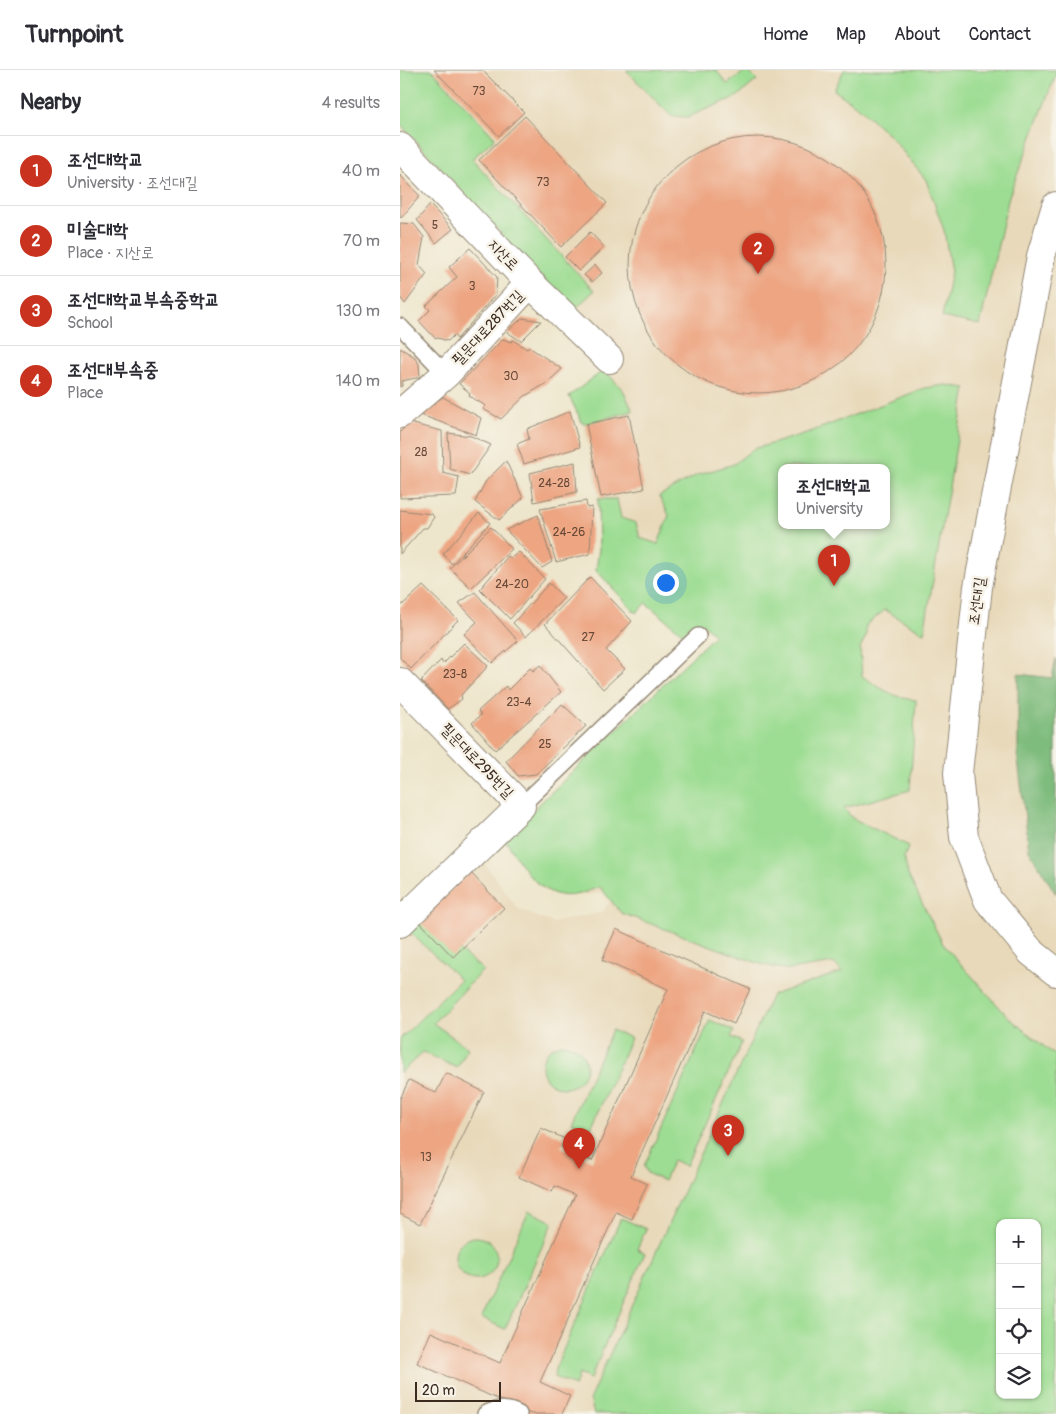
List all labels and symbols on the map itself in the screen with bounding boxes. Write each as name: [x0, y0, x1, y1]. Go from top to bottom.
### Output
house number: 73: [472, 84, 486, 99]
house number: 73: [536, 175, 550, 190]
house number: 5: [432, 218, 438, 233]
pin: 2: [742, 233, 774, 274]
street label: 지산로: [484, 235, 522, 275]
house number: 3: [469, 279, 476, 294]
street label: 필문대로287번길: [448, 286, 528, 370]
house number: 30: [504, 369, 518, 384]
house number: 28: [415, 445, 427, 460]
house number: 24-28: [538, 476, 570, 491]
house number: 24-26: [553, 525, 585, 540]
pin: 1: [818, 545, 850, 586]
your location: [653, 570, 679, 596]
street label: 조선대길: [964, 576, 990, 626]
house number: 24-20: [495, 577, 529, 592]
house number: 27: [581, 630, 595, 645]
house number: 23-8: [443, 667, 467, 682]
house number: 23-4: [506, 695, 532, 710]
street label: 필문대로295번길: [437, 720, 517, 802]
house number: 25: [538, 737, 552, 752]
pin: 3: [712, 1115, 744, 1156]
pin: 4: [563, 1128, 595, 1169]
house number: 13: [420, 1150, 432, 1165]
scale bar: [415, 1379, 501, 1402]

